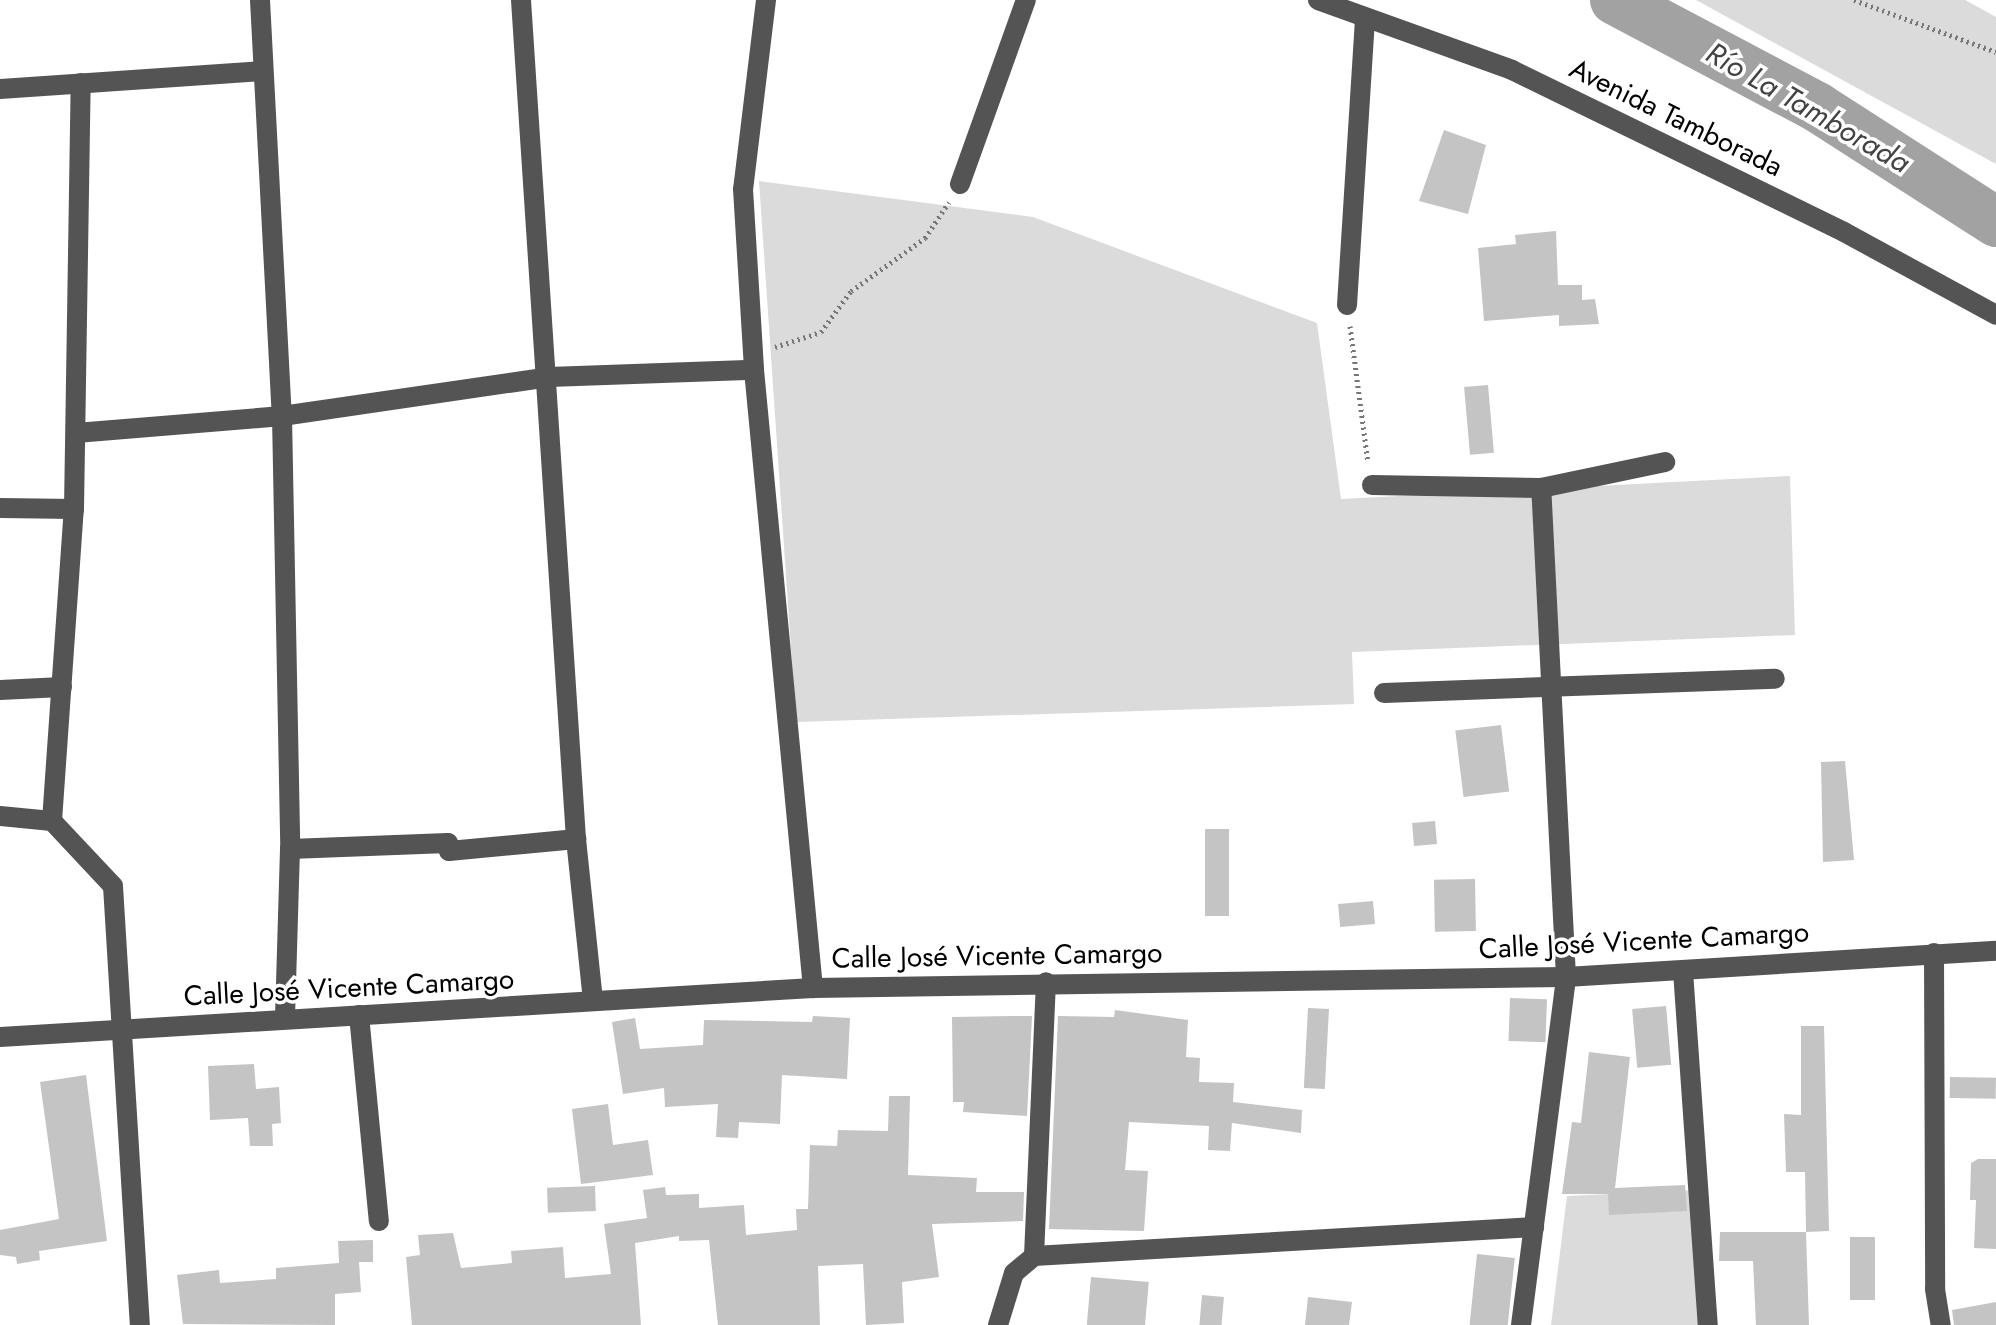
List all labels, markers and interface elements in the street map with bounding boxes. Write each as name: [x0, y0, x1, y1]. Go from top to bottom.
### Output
water label: Río La Tamborada: [1700, 35, 1916, 181]
street label: Avenida Tamborada: [1564, 52, 1788, 184]
street label: Calle José Vicente Camargo: [1478, 916, 1810, 966]
street label: Calle José Vicente Camargo: [831, 936, 1163, 976]
street label: Calle José Vicente Camargo: [183, 963, 515, 1013]

